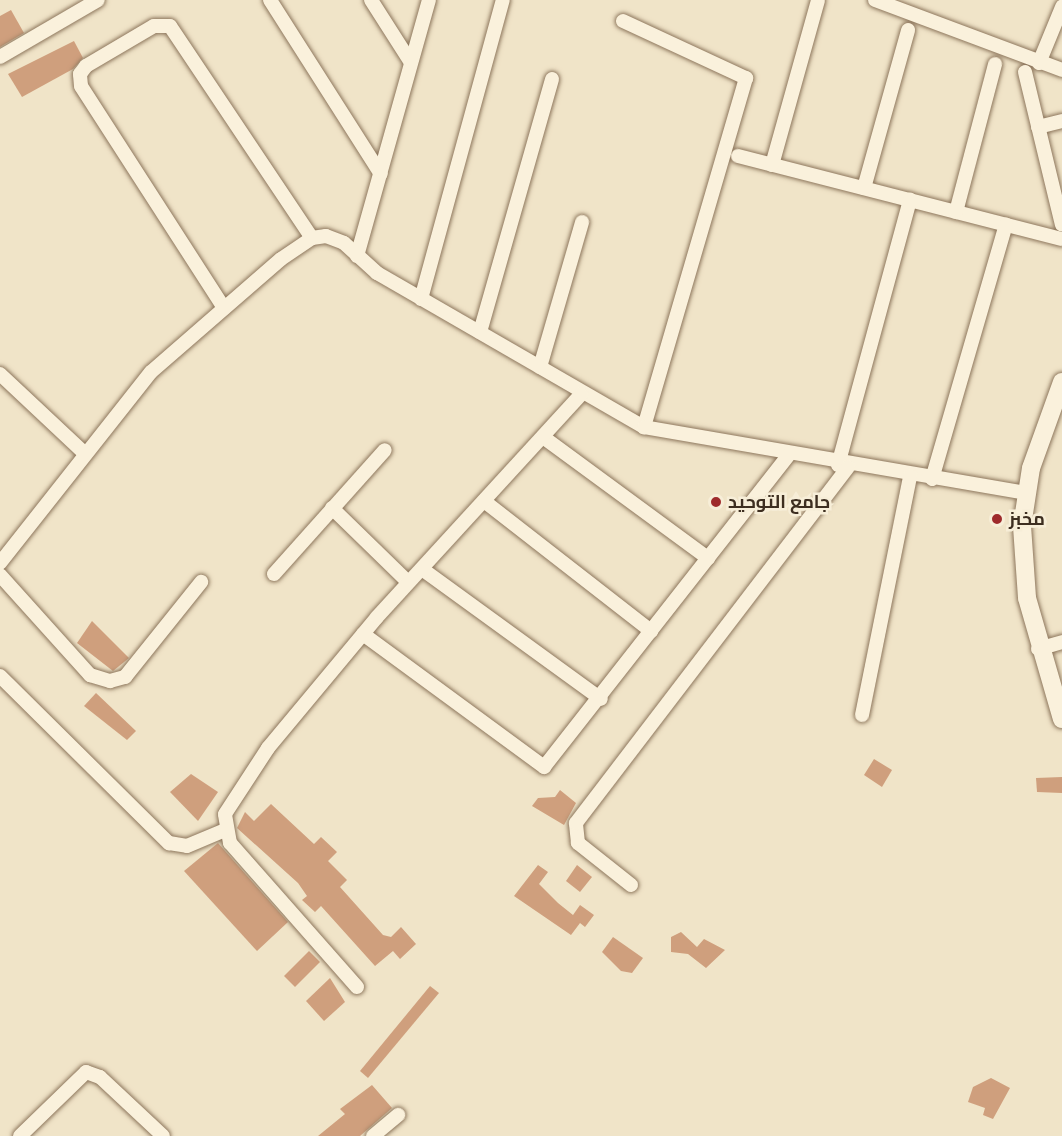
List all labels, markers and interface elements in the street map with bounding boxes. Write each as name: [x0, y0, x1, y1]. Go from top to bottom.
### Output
place label: جامع التوحيد: [728, 491, 830, 513]
marker: جامع التوحيد: [709, 495, 723, 509]
place label: مخبز: [1009, 508, 1045, 530]
marker: مخبز: [990, 512, 1004, 526]

